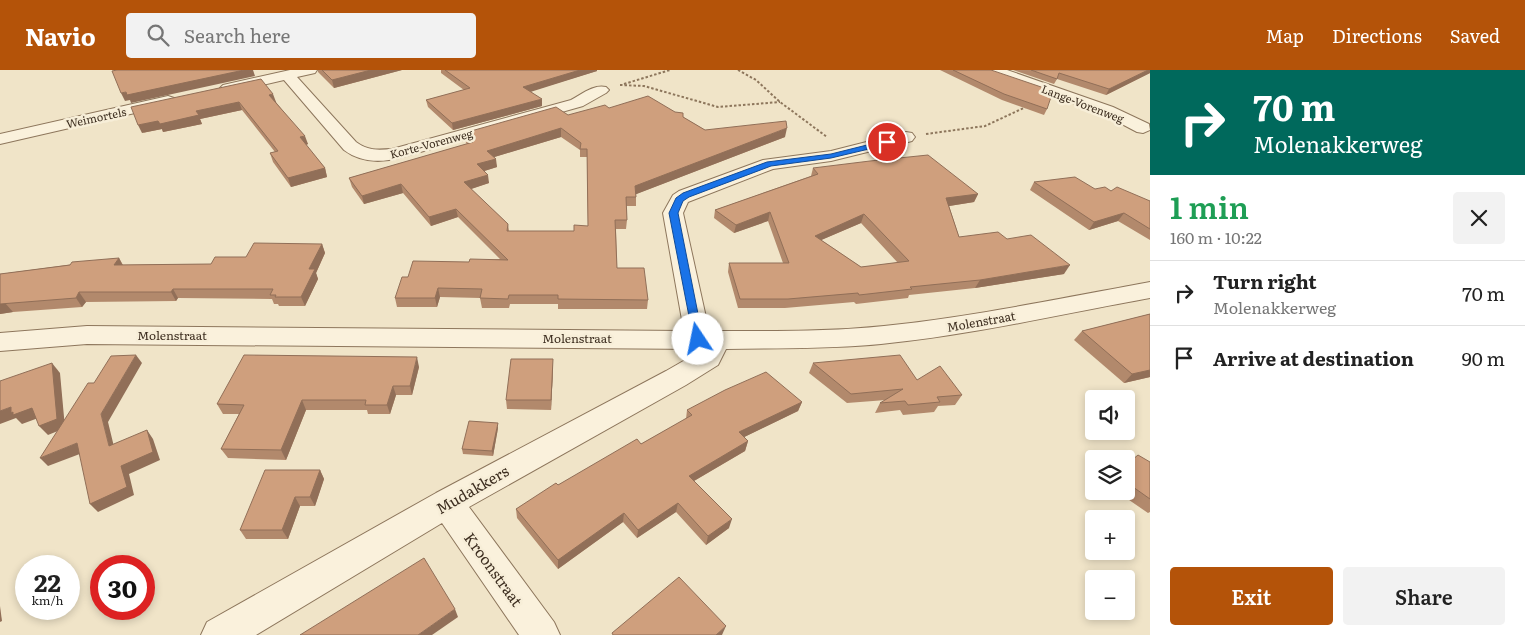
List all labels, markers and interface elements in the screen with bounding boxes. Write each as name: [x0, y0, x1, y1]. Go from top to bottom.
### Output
search box: [126, 13, 476, 58]
text: Navio: [25, 18, 96, 53]
icon: search: [144, 21, 172, 49]
text: Search here: [184, 21, 290, 49]
text: Map: [1266, 22, 1304, 49]
text: Directions: [1332, 22, 1422, 49]
text: Saved: [1450, 22, 1500, 49]
street label: Lange-Vorenweg: [1039, 80, 1127, 126]
text: 70 m: [1253, 80, 1335, 132]
icon: right: [1170, 90, 1235, 155]
street label: Weimortels: [64, 103, 128, 131]
pin: [866, 121, 908, 163]
street label: Korte-Vorenweg: [388, 124, 475, 162]
text: Molenakkerweg: [1253, 127, 1422, 160]
icon: arrive: [873, 128, 901, 156]
text: 1 min: [1170, 184, 1249, 228]
button: close: [1453, 192, 1505, 244]
text: 160 m · 10:22: [1170, 225, 1262, 249]
text: Turn right: [1213, 267, 1317, 295]
icon: right: [1170, 279, 1198, 307]
text: 70 m: [1462, 279, 1505, 307]
text: Molenakkerweg: [1213, 295, 1336, 319]
street label: Molenstraat: [945, 306, 1017, 336]
position arrow: [671, 312, 723, 364]
street label: Molenstraat: [137, 326, 207, 344]
street label: Molenstraat: [542, 329, 612, 347]
icon: arrive: [1170, 344, 1198, 372]
text: Arrive at destination: [1213, 344, 1414, 372]
text: 90 m: [1462, 344, 1505, 372]
map controls: [1085, 390, 1135, 620]
button: sound: [1085, 390, 1135, 440]
button: layers: [1085, 450, 1135, 500]
street label: Mudakkers: [431, 459, 513, 519]
button: +: [1085, 510, 1135, 560]
street label: Kroonstraat: [459, 527, 529, 611]
speed limit sign: 30: [90, 555, 155, 620]
text: 22: [34, 563, 61, 600]
button: Exit: [1170, 567, 1333, 625]
button: Share: [1343, 567, 1505, 625]
button: −: [1085, 570, 1135, 620]
text: km/h: [32, 591, 63, 609]

